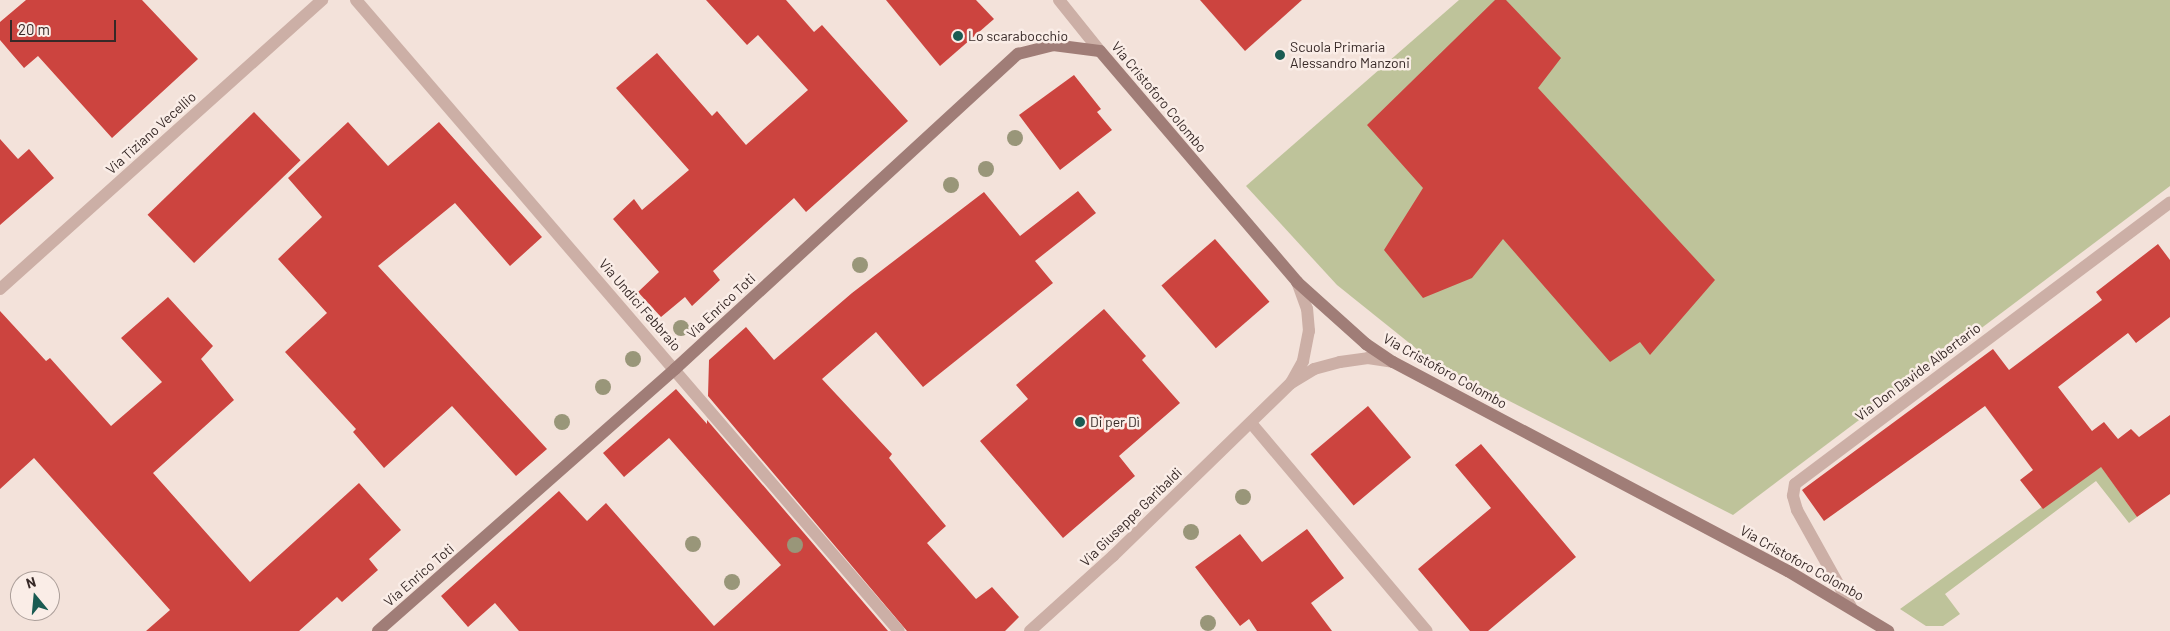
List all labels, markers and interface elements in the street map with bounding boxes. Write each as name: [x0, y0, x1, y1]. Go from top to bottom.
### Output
scale bar: [12, 10, 119, 42]
text: 20 m: [18, 20, 50, 38]
place label: Lo scarabocchio: [968, 28, 1068, 44]
marker: Lo scarabocchio: [952, 30, 964, 42]
street label: Via Cristoforo Colombo: [1108, 38, 1210, 156]
place label: Scuola Primaria Alessandro Manzoni: [1290, 39, 1410, 72]
marker: Scuola Primaria Alessandro Manzoni: [1274, 49, 1286, 61]
street label: Via Tiziano Vecellio: [103, 88, 199, 178]
street label: Via Undici Febbraio: [595, 255, 685, 355]
street label: Via Enrico Toti: [683, 270, 759, 342]
street label: Via Don Davide Albertario: [1852, 319, 1984, 425]
street label: Via Cristoforo Colombo: [1380, 330, 1510, 412]
place label: Di per Dì: [1090, 414, 1140, 430]
marker: Di per Dì: [1074, 416, 1086, 428]
street label: Via Giuseppe Garibaldi: [1077, 464, 1185, 570]
street label: Via Cristoforo Colombo: [1737, 522, 1867, 604]
street label: Via Enrico Toti: [381, 540, 457, 610]
north arrow: [10, 571, 60, 621]
text: N: [24, 573, 38, 592]

